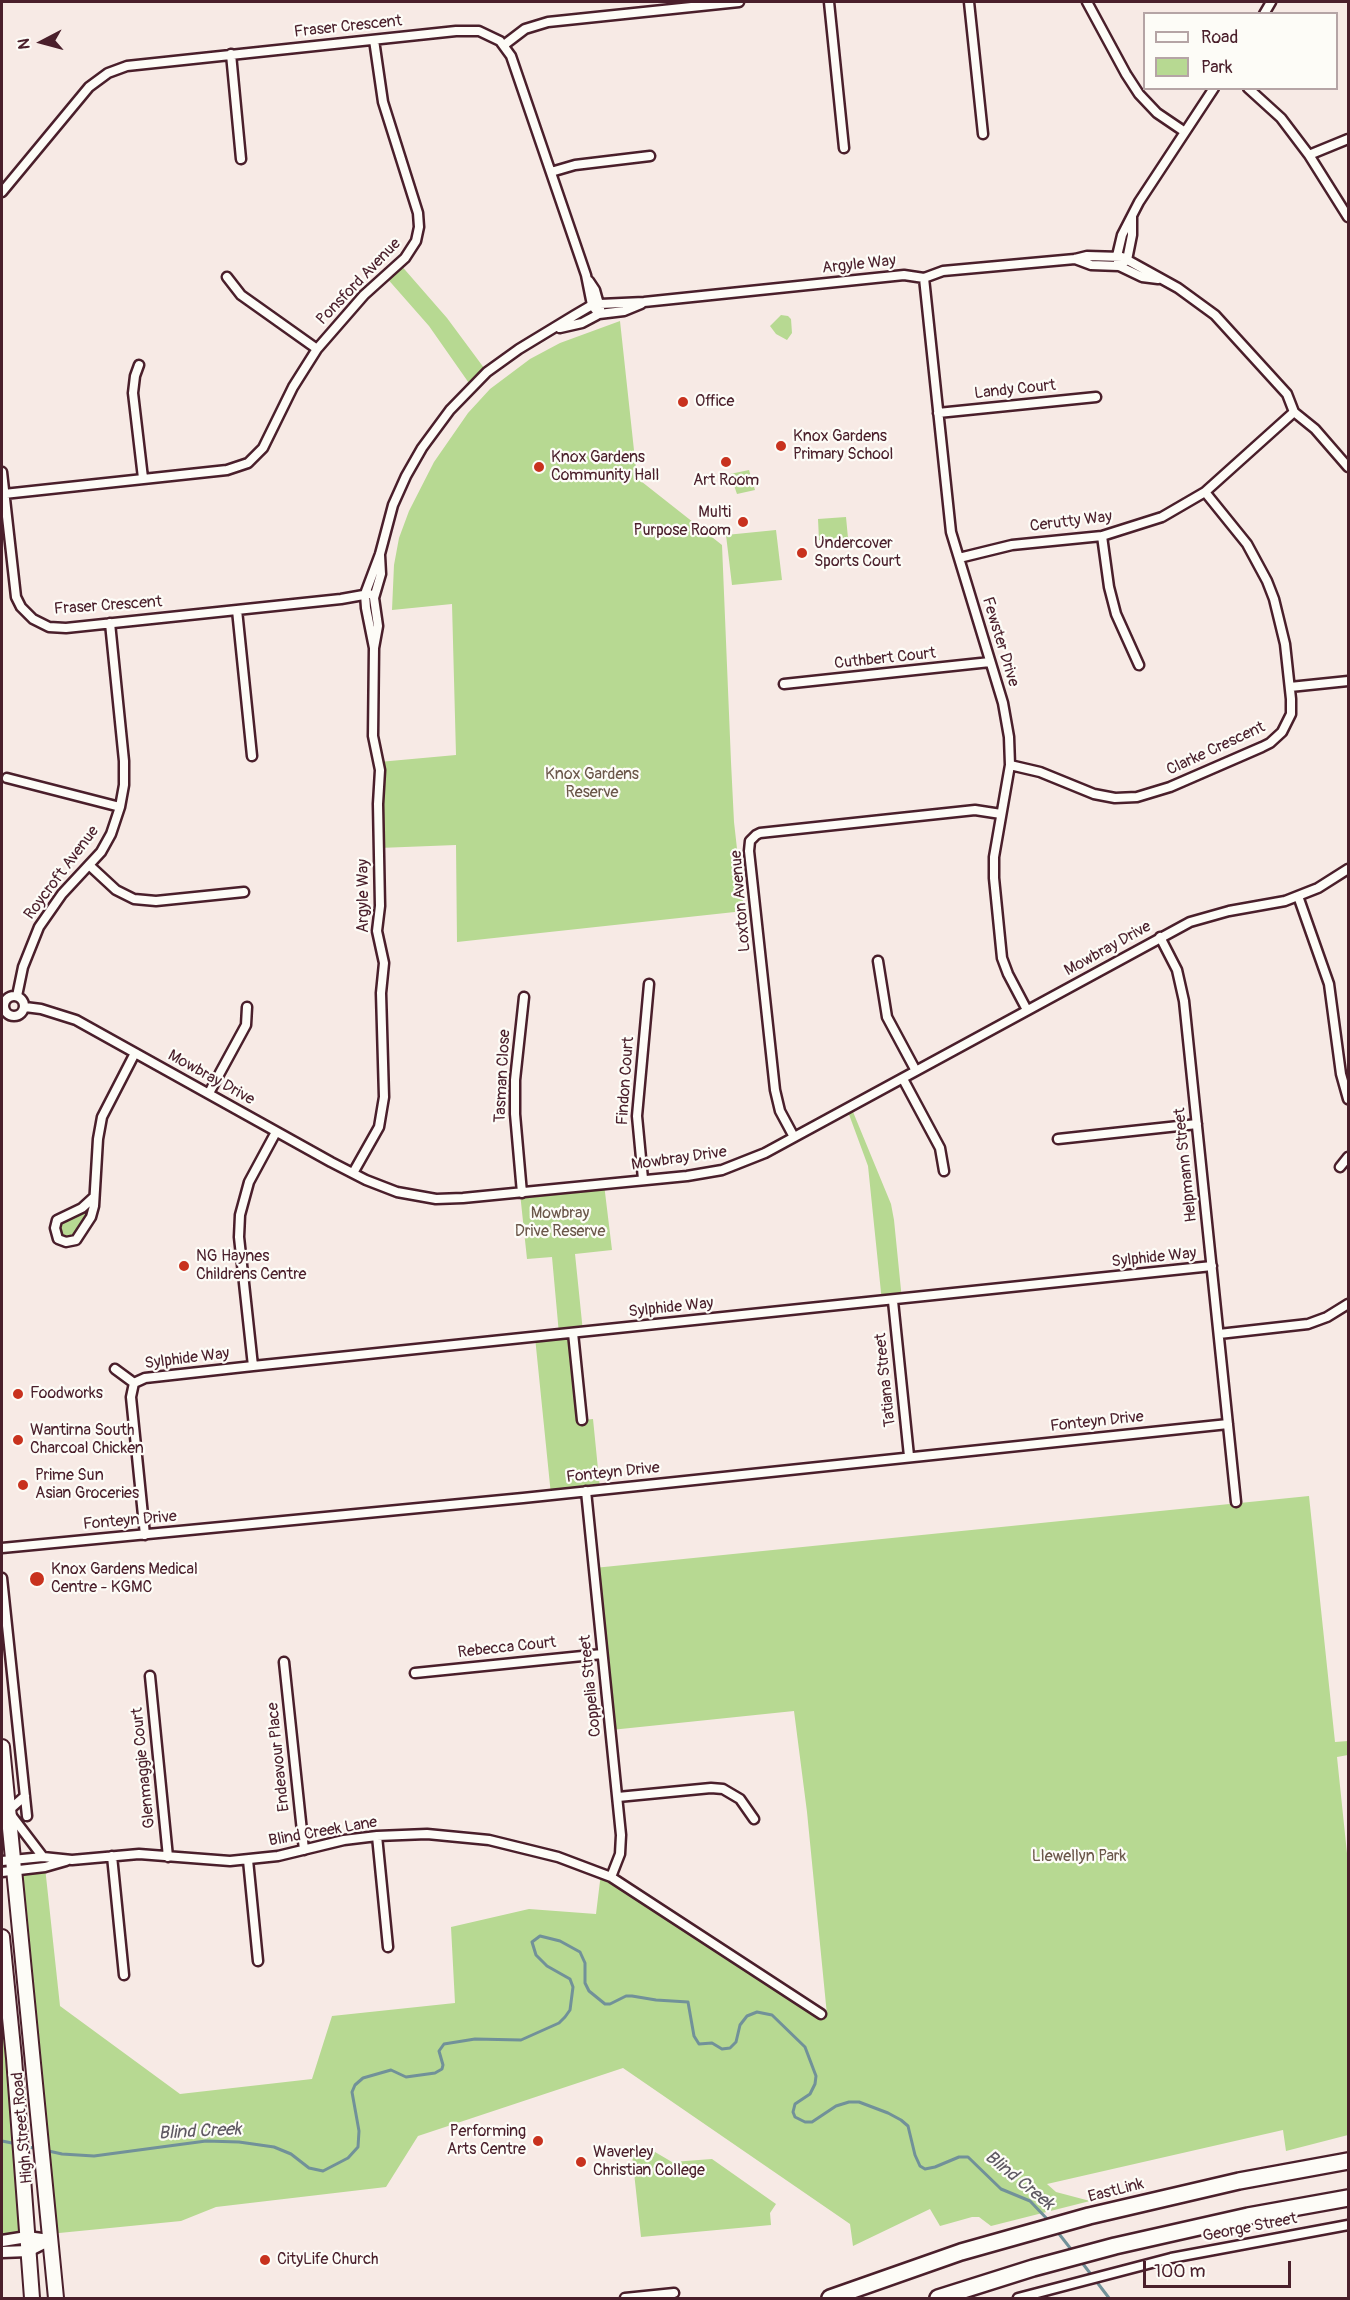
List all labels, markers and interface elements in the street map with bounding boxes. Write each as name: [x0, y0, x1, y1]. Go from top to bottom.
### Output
north arrow: [12, 12, 72, 72]
street label: Fraser Crescent: [293, 12, 403, 42]
legend: [1143, 12, 1338, 90]
text: Road: [1201, 26, 1238, 49]
text: N: [14, 37, 35, 50]
text: Park: [1201, 56, 1233, 79]
street label: Ponsford Avenue: [313, 235, 405, 329]
street label: Argyle Way: [821, 252, 897, 278]
street label: Landy Court: [973, 376, 1057, 404]
place label: Office: [695, 392, 734, 412]
marker: Office: [676, 395, 690, 409]
place label: Knox Gardens Primary School: [793, 427, 893, 465]
marker: Knox Gardens Primary School: [774, 439, 788, 453]
place label: Knox Gardens Community Hall: [551, 448, 659, 486]
marker: Art Room: [719, 455, 733, 469]
marker: Knox Gardens Community Hall: [532, 460, 546, 474]
place label: Art Room: [693, 471, 759, 491]
place label: Multi Purpose Room: [634, 503, 731, 541]
street label: Cerutty Way: [1029, 507, 1113, 537]
marker: Multi Purpose Room: [736, 515, 750, 529]
place label: Undercover Sports Court: [814, 534, 901, 572]
marker: Undercover Sports Court: [795, 546, 809, 560]
street label: Fraser Crescent: [53, 593, 163, 619]
street label: Fewster Drive: [977, 595, 1023, 689]
street label: Cuthbert Court: [833, 644, 937, 674]
street label: Clarke Crescent: [1164, 718, 1268, 780]
park label: Knox Gardens Reserve: [545, 765, 639, 803]
street label: Roycroft Avenue: [21, 822, 103, 924]
street label: Loxton Avenue: [727, 849, 755, 953]
street label: Argyle Way: [354, 859, 374, 933]
street label: Mowbray Drive: [1061, 917, 1155, 981]
street label: Tasman Close: [491, 1029, 515, 1123]
street label: Findon Court: [613, 1036, 639, 1126]
street label: Mowbray Drive: [164, 1046, 258, 1110]
street label: Helpmann Street: [1170, 1107, 1202, 1223]
street label: Mowbray Drive: [630, 1143, 728, 1175]
park label: Mowbray Drive Reserve: [515, 1204, 605, 1242]
street label: Sylphide Way: [1111, 1244, 1197, 1272]
place label: NG Haynes Childrens Centre: [196, 1247, 306, 1285]
marker: NG Haynes Childrens Centre: [177, 1259, 191, 1273]
street label: Sylphide Way: [628, 1294, 714, 1322]
street label: Tatiana Street: [872, 1332, 900, 1428]
street label: Sylphide Way: [143, 1344, 231, 1374]
place label: Foodworks: [30, 1384, 103, 1404]
marker: Foodworks: [11, 1387, 25, 1401]
street label: Fonteyn Drive: [1049, 1408, 1145, 1436]
place label: Wantirna South Charcoal Chicken: [30, 1421, 144, 1459]
marker: Wantirna South Charcoal Chicken: [11, 1433, 25, 1447]
street label: Fonteyn Drive: [565, 1459, 661, 1487]
place label: Prime Sun Asian Groceries: [35, 1466, 139, 1504]
marker: Prime Sun Asian Groceries: [16, 1478, 30, 1492]
street label: Fonteyn Drive: [82, 1507, 178, 1535]
place label: Knox Gardens Medical Centre - KGMC: [51, 1560, 198, 1598]
marker: Knox Gardens Medical Centre - KGMC: [28, 1570, 46, 1588]
street label: Rebecca Court: [457, 1633, 557, 1663]
street label: Coppelia Street: [576, 1634, 606, 1738]
street label: Endeavour Place: [264, 1701, 294, 1813]
street label: Glenmaggie Court: [128, 1707, 160, 1829]
street label: Blind Creek Lane: [267, 1813, 379, 1851]
park label: Llewellyn Park: [1032, 1847, 1126, 1867]
street label: High Street Road: [9, 2071, 37, 2185]
water label: Blind Creek: [158, 2119, 242, 2145]
place label: Performing Arts Centre: [447, 2122, 526, 2160]
marker: Performing Arts Centre: [531, 2134, 545, 2148]
place label: Waverley Christian College: [593, 2143, 705, 2181]
water label: Blind Creek: [980, 2147, 1058, 2215]
marker: Waverley Christian College: [574, 2155, 588, 2169]
street label: EastLink: [1086, 2175, 1146, 2207]
street label: George Street: [1201, 2209, 1299, 2247]
scale bar: [1146, 2249, 1294, 2287]
place label: CityLife Church: [277, 2250, 379, 2270]
marker: CityLife Church: [258, 2253, 272, 2267]
text: 100 m: [1154, 2260, 1206, 2283]

